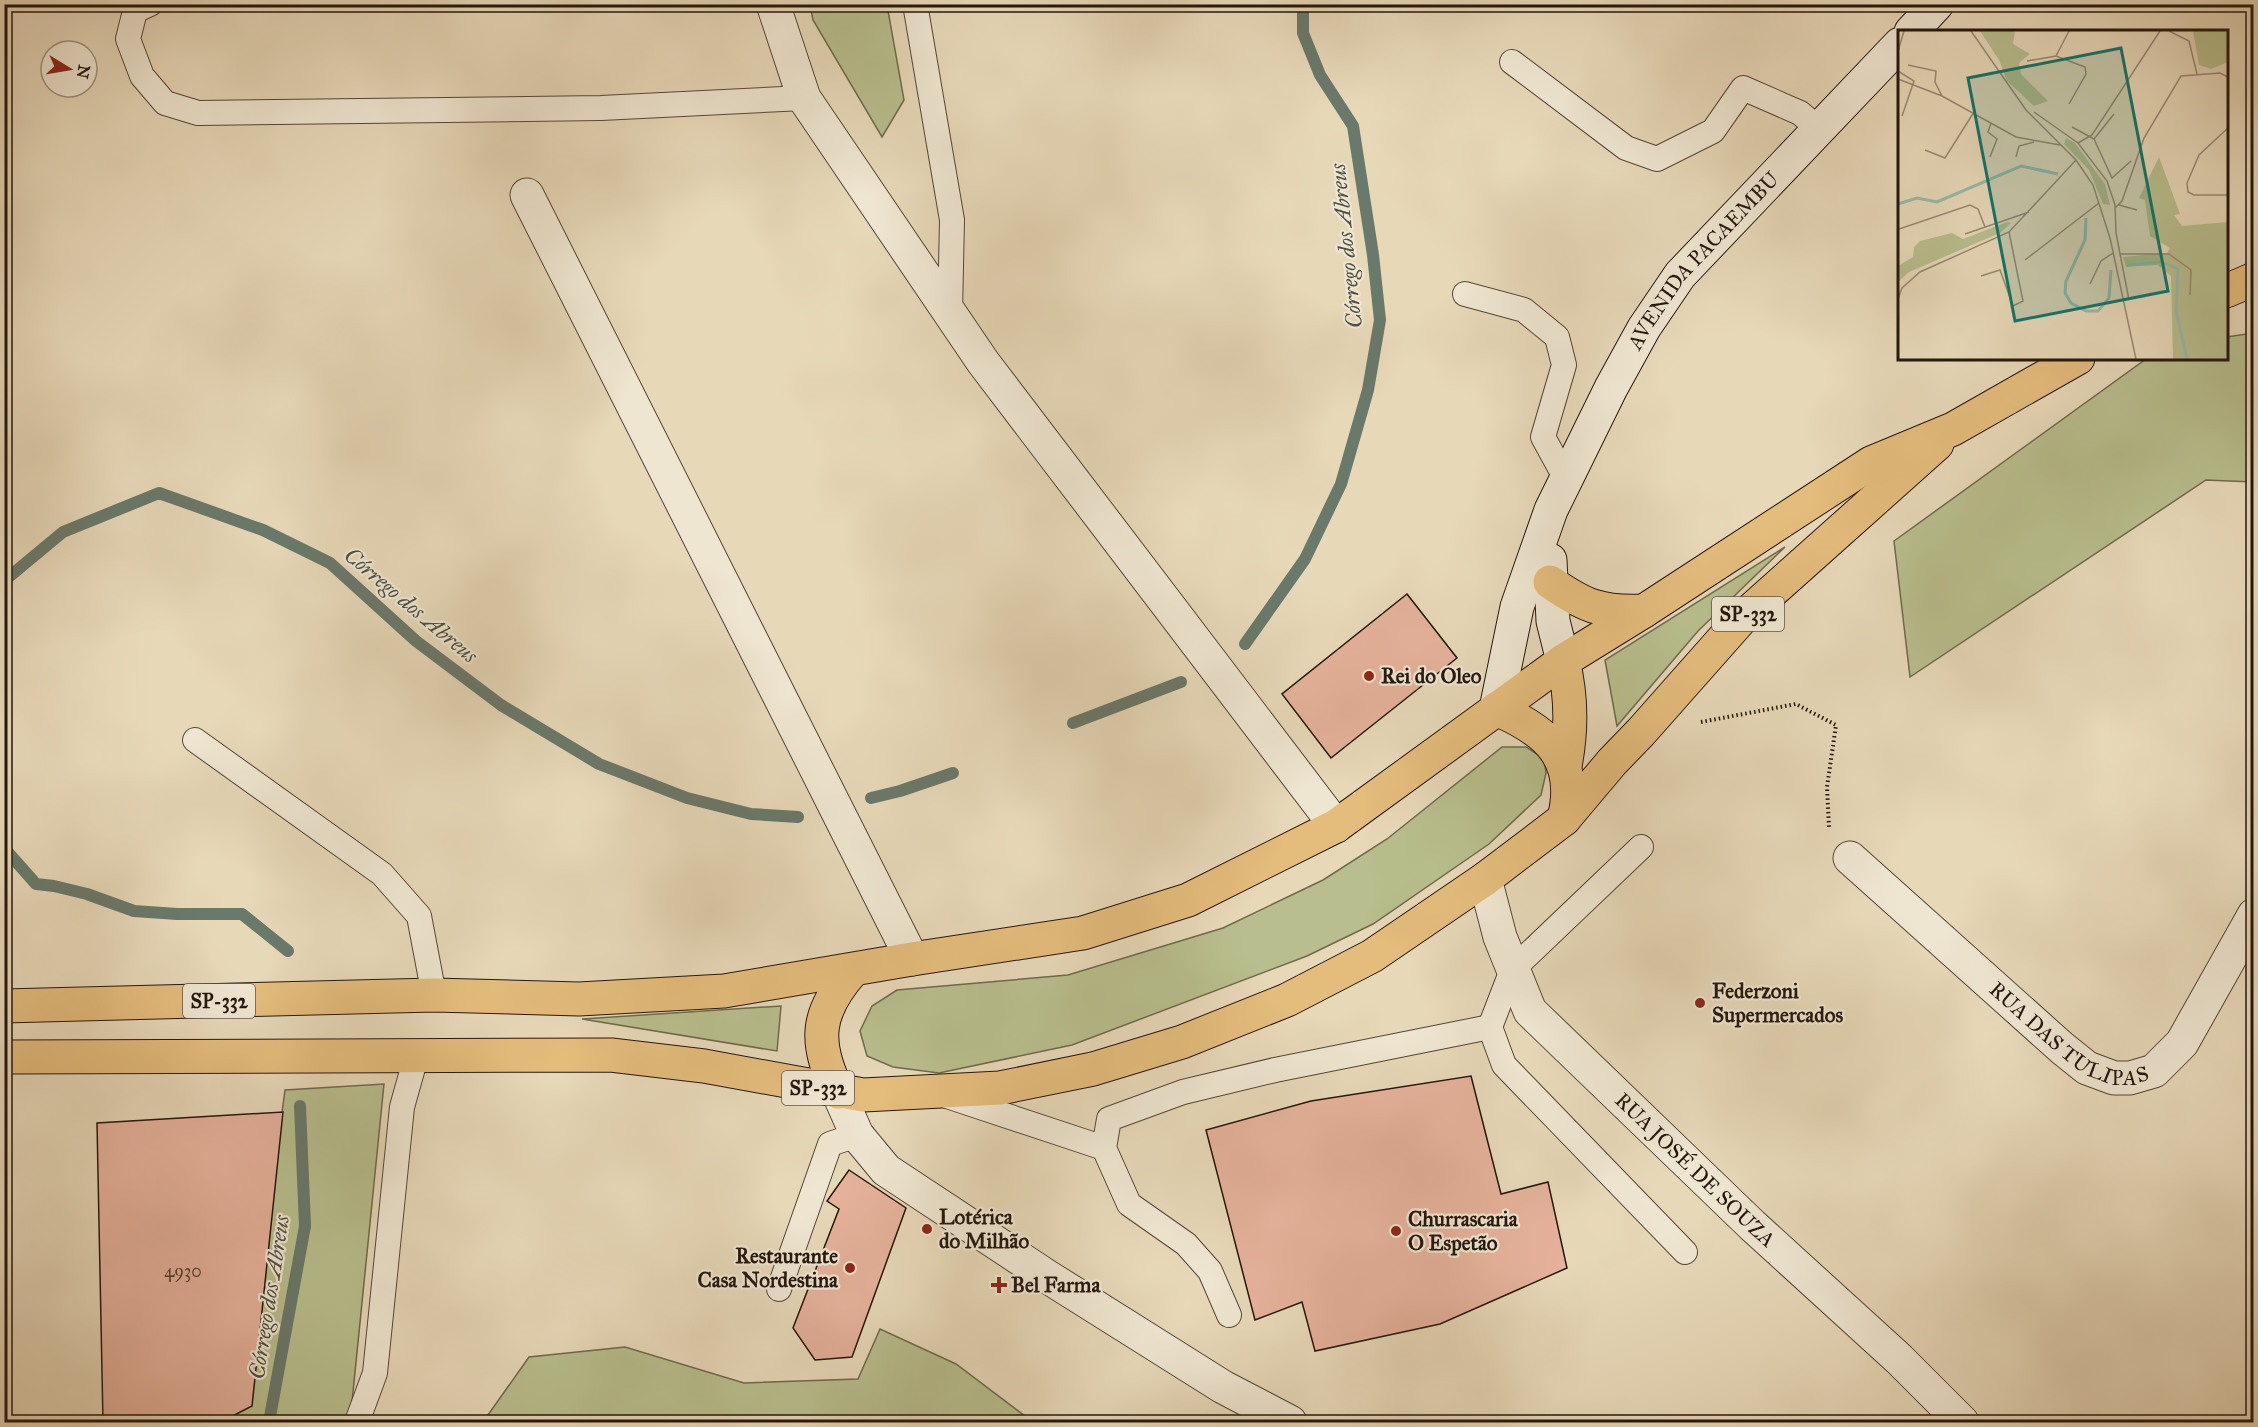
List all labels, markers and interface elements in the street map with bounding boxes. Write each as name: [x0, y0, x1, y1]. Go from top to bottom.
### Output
inset map: [1898, 30, 2228, 360]
north arrow: [39, 39, 99, 99]
text: N: [73, 63, 94, 81]
water label: Córrego dos Abreus: [1324, 162, 1368, 330]
street label: AVENIDA PACAEMBU: [1621, 166, 1785, 355]
water label: Córrego dos Abreus: [339, 541, 484, 669]
road number: SP-332: [1712, 597, 1784, 631]
place label: Rei do Oleo: [1381, 663, 1482, 689]
marker: Rei do Oleo: [1362, 669, 1376, 683]
street label: RUA DAS TULIPAS: [1984, 976, 2152, 1091]
place label: Federzoni Supermercados: [1712, 978, 1844, 1028]
road number: SP-332: [183, 984, 255, 1018]
marker: Federzoni Supermercados: [1693, 996, 1707, 1010]
road number: SP-332: [782, 1071, 854, 1105]
street label: RUA JOSÉ DE SOUZA: [1610, 1087, 1781, 1253]
place label: Lotérica do Milhão: [939, 1204, 1029, 1254]
place label: Churrascaria O Espetão: [1408, 1206, 1519, 1256]
water label: Córrego dos Abreus: [243, 1212, 295, 1381]
marker: Lotérica do Milhão: [920, 1222, 934, 1236]
marker: Churrascaria O Espetão: [1389, 1224, 1403, 1238]
place label: Restaurante Casa Nordestina: [697, 1243, 839, 1293]
house number: 4930: [164, 1260, 202, 1282]
marker: Restaurante Casa Nordestina: [843, 1261, 857, 1275]
place label: Bel Farma: [1011, 1272, 1101, 1298]
marker: Bel Farma: [992, 1278, 1006, 1292]

